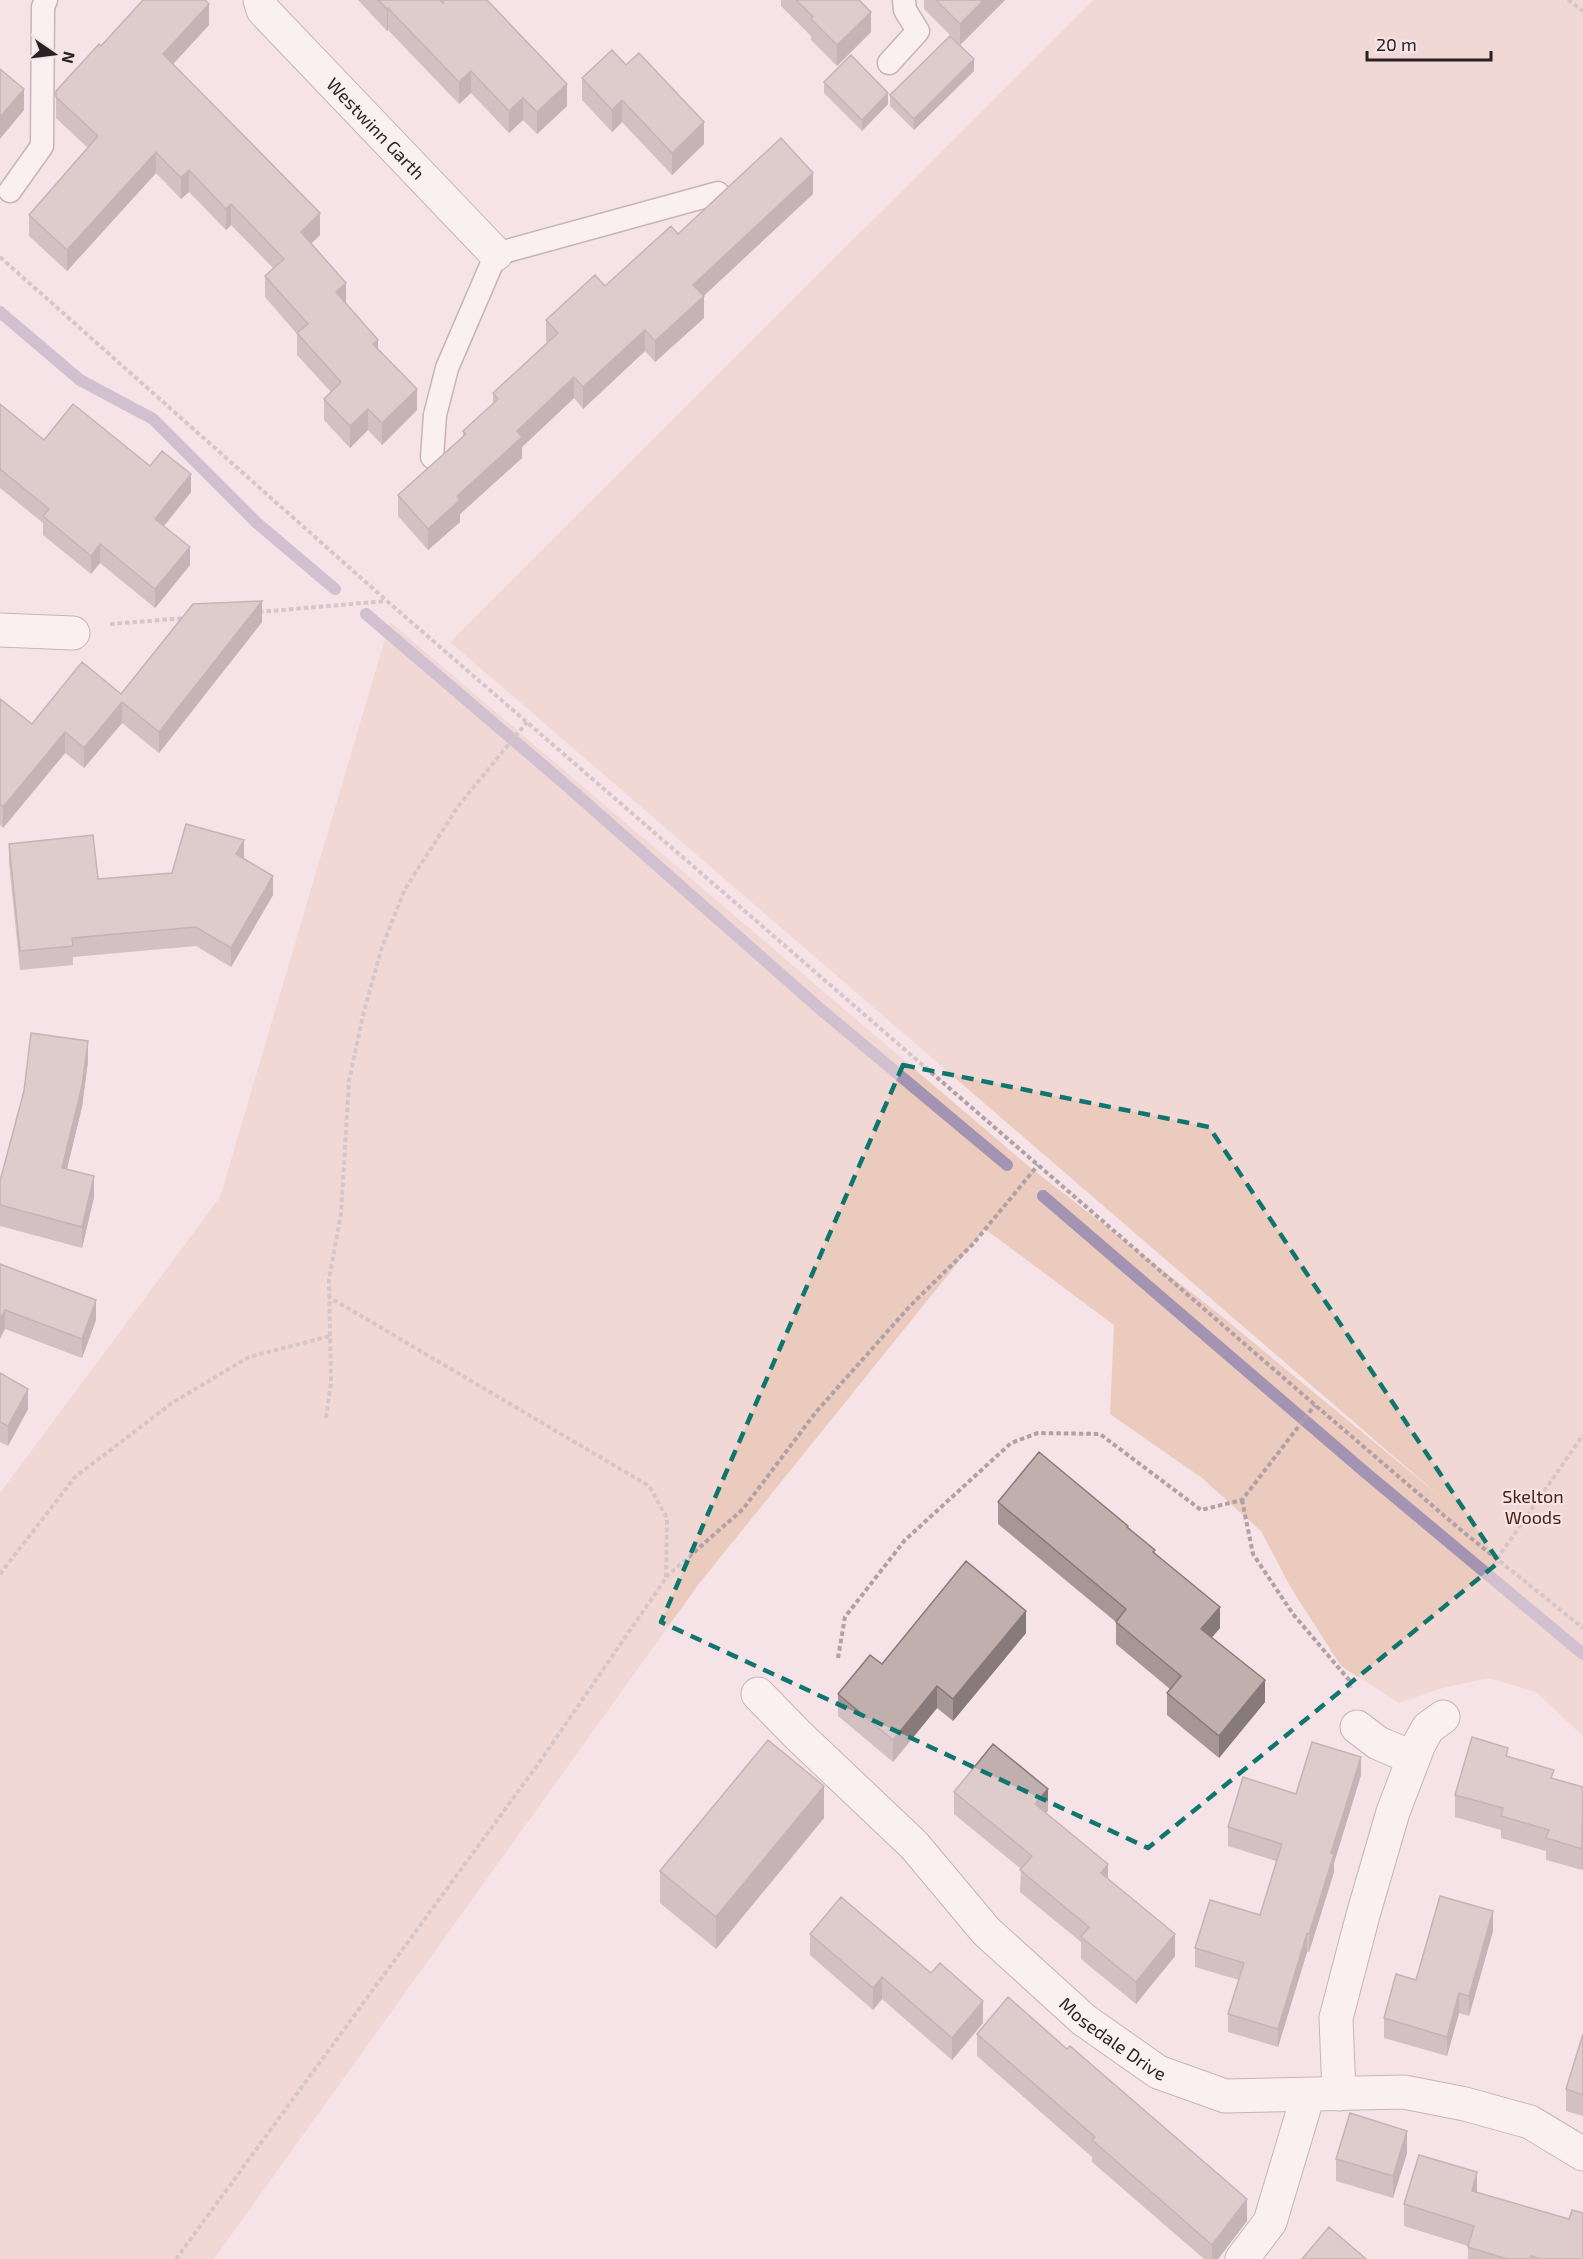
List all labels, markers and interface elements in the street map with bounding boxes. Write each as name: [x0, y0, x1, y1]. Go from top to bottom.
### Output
north arrow: [24, 24, 84, 84]
scale bar: [1367, 24, 1492, 62]
text: 20 m: [1376, 33, 1417, 55]
text: N: [58, 50, 80, 66]
street label: Westwinn Garth: [322, 73, 430, 184]
park label: Skelton Woods: [1502, 1485, 1564, 1528]
street label: Mosedale Drive: [1055, 1992, 1169, 2085]

